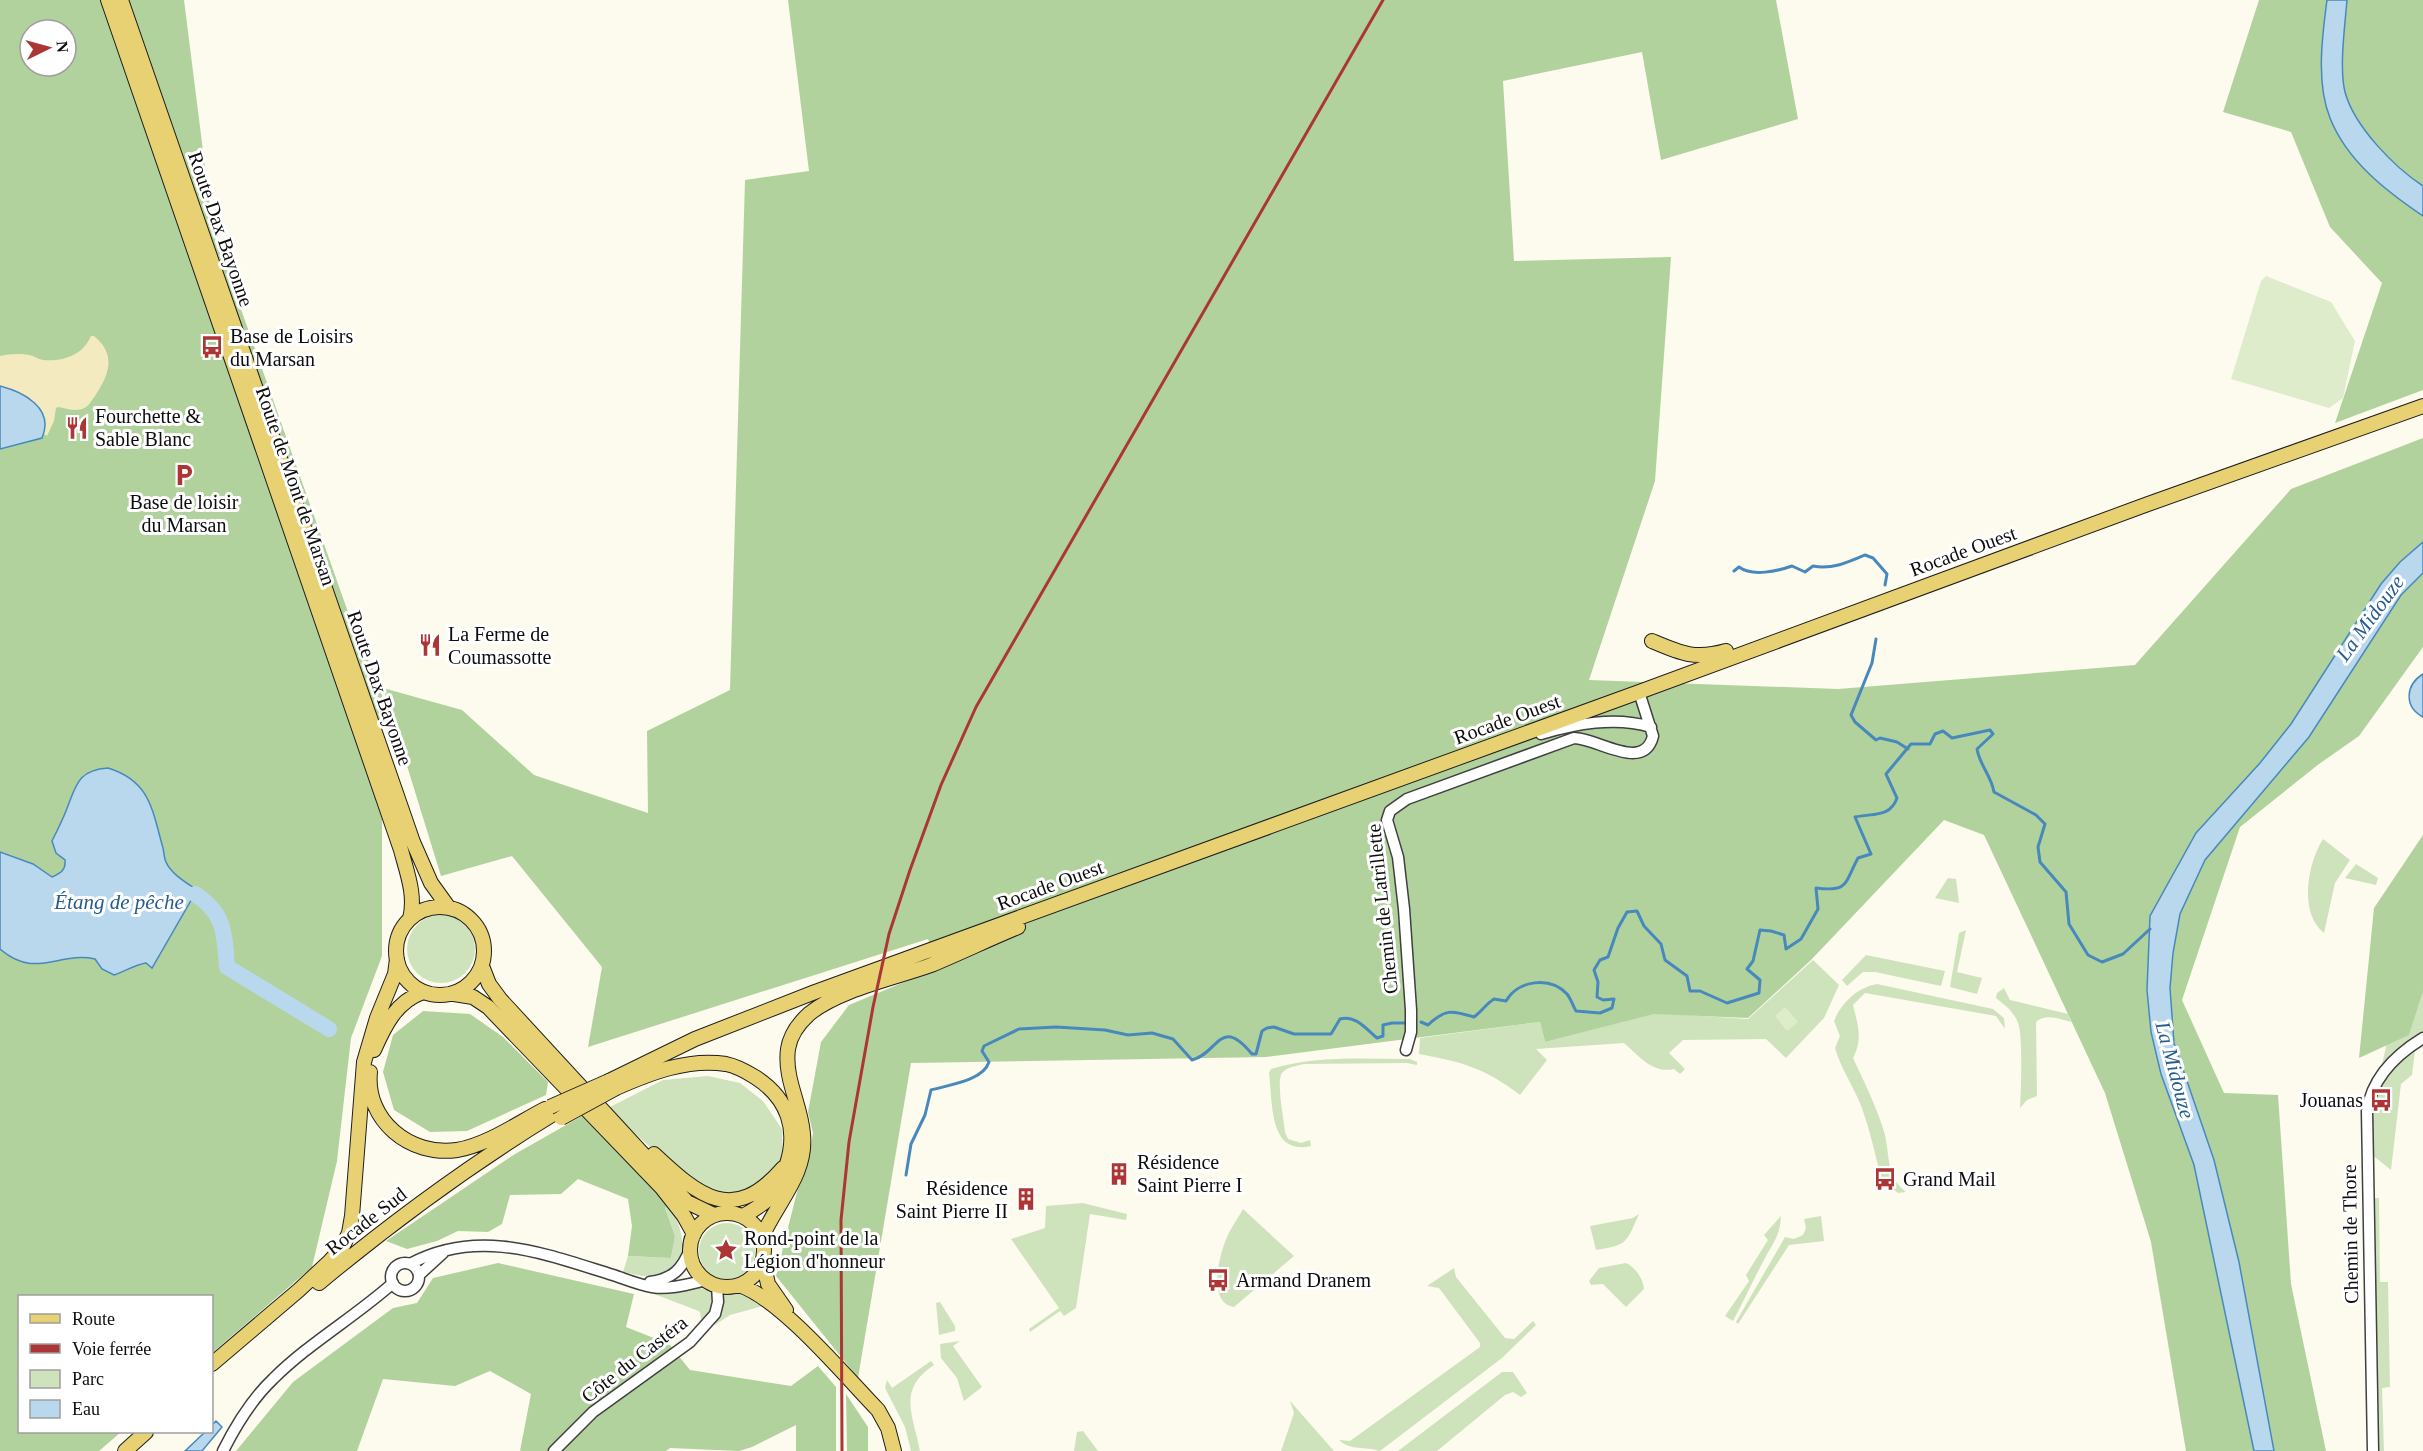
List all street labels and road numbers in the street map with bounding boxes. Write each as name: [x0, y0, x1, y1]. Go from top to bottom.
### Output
street label: Route Dax Bayonne: [183, 149, 258, 310]
street label: Route de Mont de Marsan: [252, 384, 340, 588]
street label: Rocade Ouest: [1907, 521, 2020, 580]
street label: Route Dax Bayonne: [342, 608, 417, 769]
street label: Rocade Ouest: [1451, 689, 1564, 748]
street label: Chemin de Latrillette: [1362, 823, 1402, 995]
street label: Rocade Ouest: [994, 855, 1107, 914]
street label: Chemin de Thore: [2338, 1164, 2362, 1304]
street label: Rocade Sud: [321, 1183, 411, 1259]
street label: Côte du Castéra: [577, 1311, 691, 1407]

